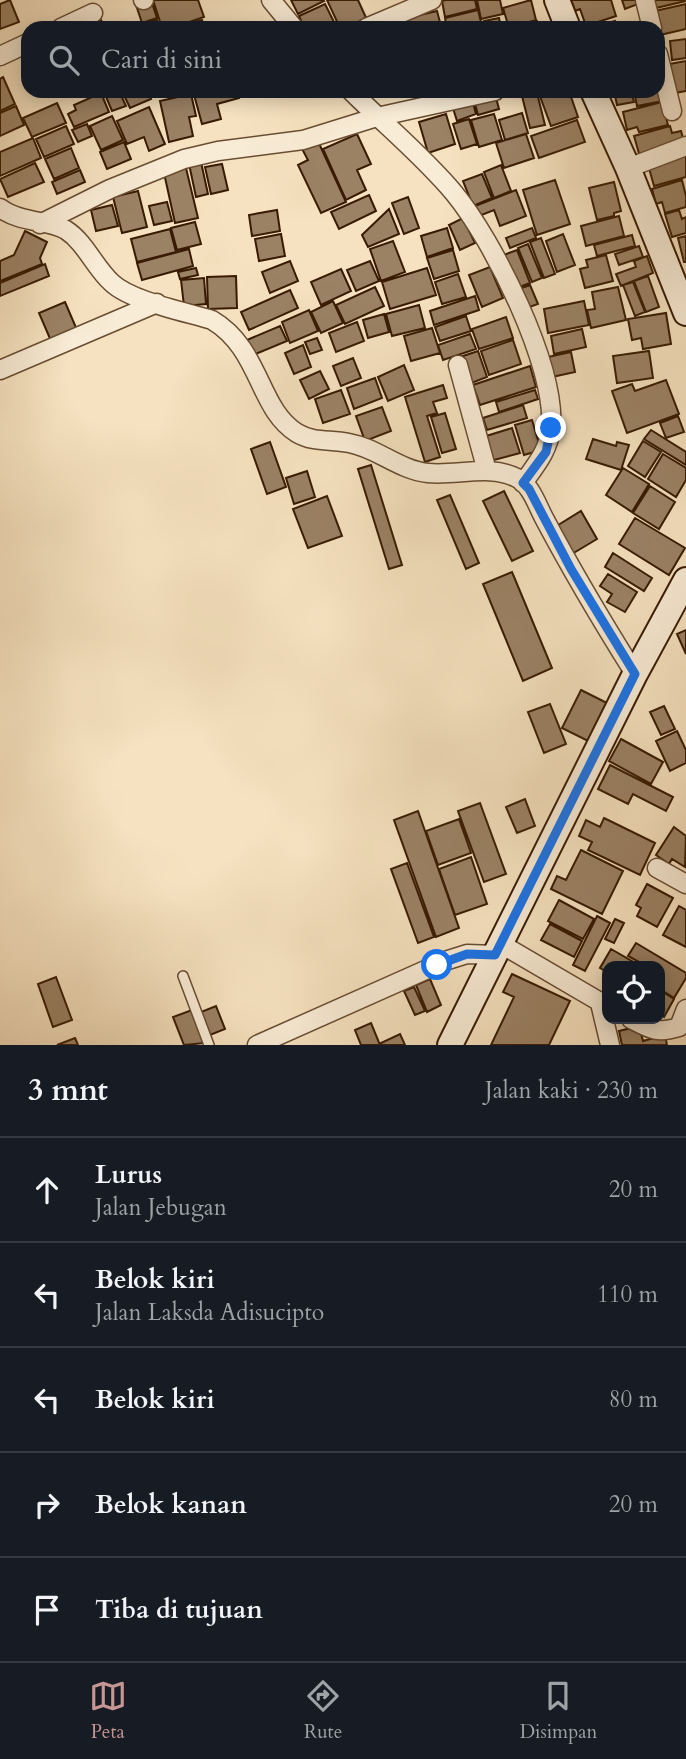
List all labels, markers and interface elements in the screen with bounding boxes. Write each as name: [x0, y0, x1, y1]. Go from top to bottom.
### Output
search box: [21, 21, 665, 98]
icon: search: [45, 41, 83, 79]
text: Cari di sini: [101, 42, 222, 77]
route end: [535, 412, 566, 443]
route start: [421, 949, 452, 980]
map controls: [602, 961, 665, 1024]
button: locate: [602, 961, 665, 1024]
text: 3 mnt: [28, 1070, 108, 1111]
text: Jalan kaki · 230 m: [485, 1075, 658, 1106]
text: Lurus: [95, 1157, 162, 1192]
icon: ahead: [28, 1171, 66, 1209]
text: 20 m: [609, 1174, 658, 1205]
text: Jalan Jebugan: [95, 1192, 227, 1223]
text: Belok kiri: [95, 1262, 215, 1297]
icon: left: [28, 1276, 66, 1314]
text: 110 m: [597, 1279, 658, 1310]
text: Jalan Laksda Adisucipto: [95, 1297, 324, 1328]
icon: left: [28, 1381, 66, 1419]
text: Belok kiri: [95, 1382, 215, 1417]
text: 80 m: [609, 1384, 658, 1415]
icon: right: [28, 1486, 66, 1524]
text: Belok kanan: [95, 1487, 247, 1522]
text: 20 m: [609, 1489, 658, 1520]
icon: arrive: [28, 1591, 66, 1629]
text: Tiba di tujuan: [95, 1592, 263, 1627]
tab: Peta: [89, 1677, 127, 1745]
tab: Rute: [304, 1677, 342, 1745]
tab: Disimpan: [520, 1677, 597, 1745]

